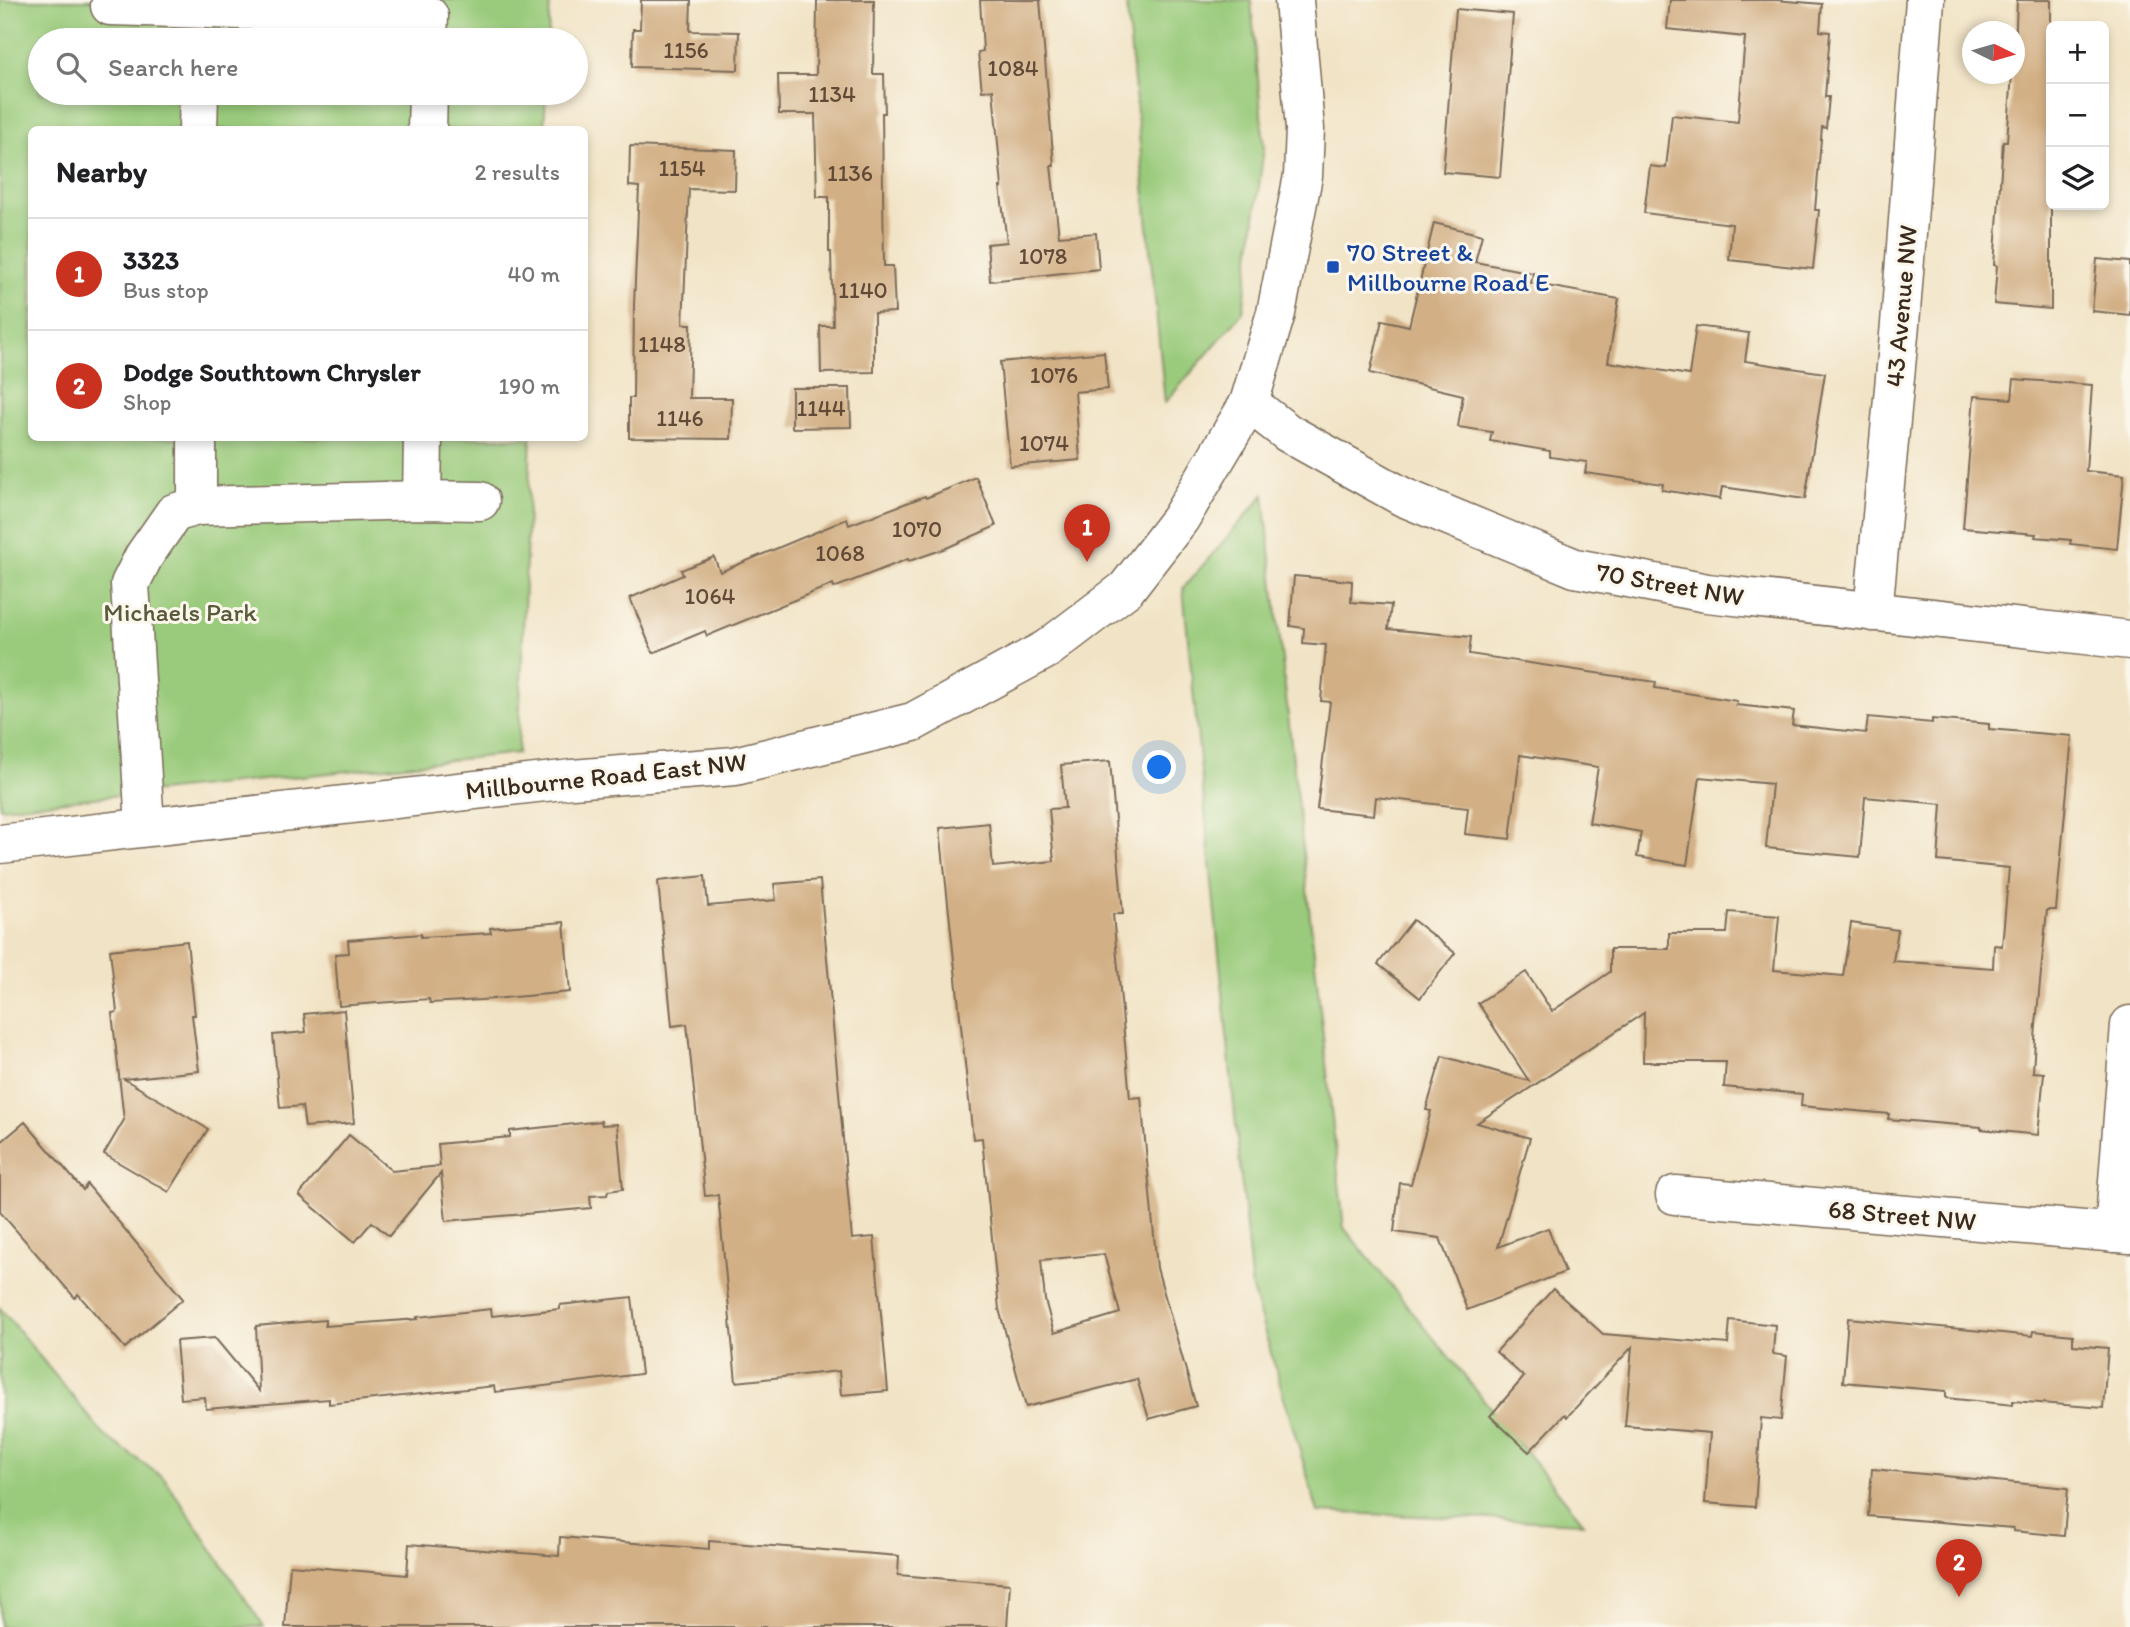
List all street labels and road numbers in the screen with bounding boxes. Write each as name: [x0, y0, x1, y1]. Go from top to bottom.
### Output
street label: 43 Avenue NW: [1878, 224, 1924, 388]
street label: 70 Street NW: [1594, 555, 1746, 613]
street label: Millbourne Road East NW: [464, 745, 748, 807]
street label: 68 Street NW: [1827, 1193, 1977, 1237]

